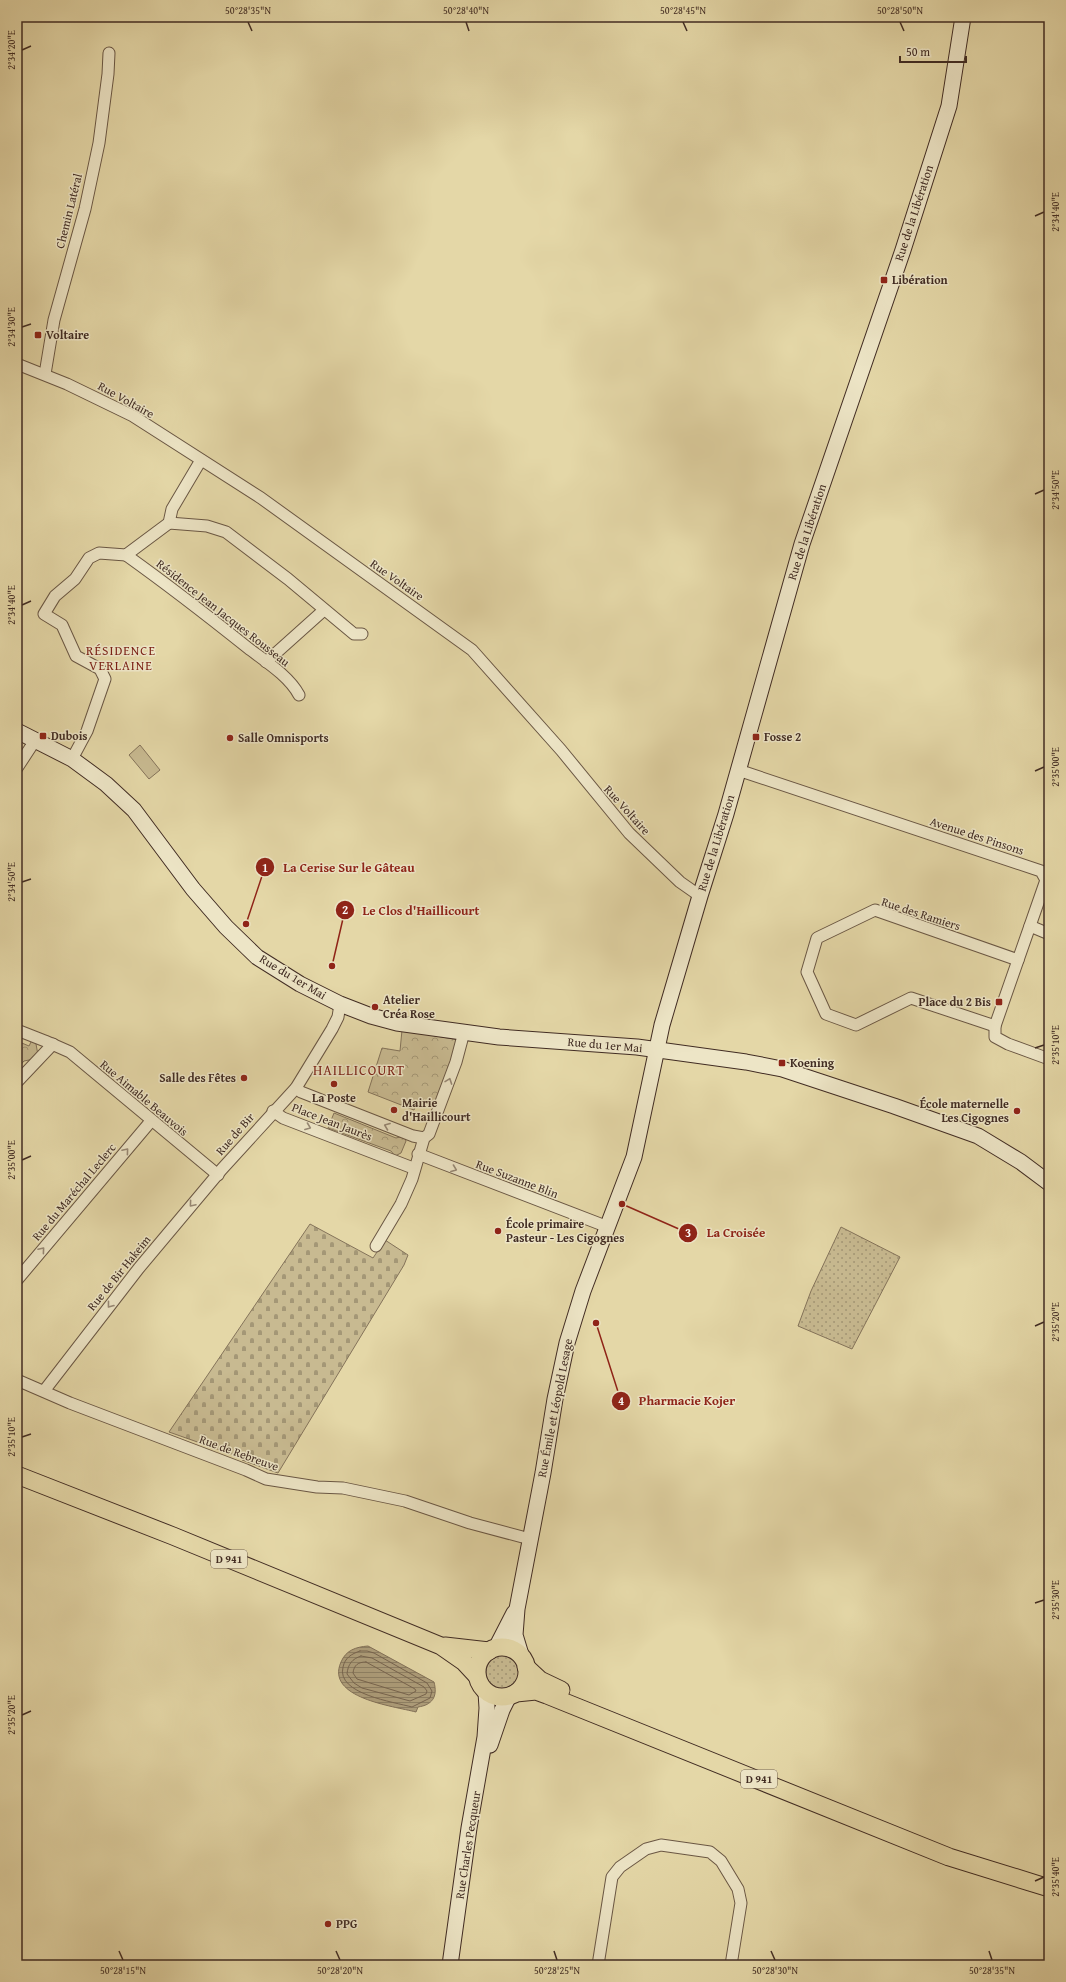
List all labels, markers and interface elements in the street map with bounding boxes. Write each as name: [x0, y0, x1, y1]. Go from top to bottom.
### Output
text: 50°28'35"N: [225, 3, 271, 18]
text: 50°28'40"N: [443, 3, 489, 18]
text: 50°28'45"N: [660, 3, 706, 18]
text: 50°28'50"N: [877, 3, 923, 18]
text: 2°34'20"E: [4, 30, 19, 70]
scale bar: [900, 38, 966, 64]
text: 50 m: [906, 43, 930, 60]
street label: Rue de la Libération: [890, 162, 937, 263]
street label: Chemin Latéral: [51, 171, 86, 250]
text: 2°34'40"E: [1048, 192, 1063, 232]
place label: Libération: [892, 271, 948, 288]
marker: Libération: [879, 275, 889, 285]
text: 2°34'30"E: [4, 307, 19, 347]
place label: Voltaire: [46, 326, 89, 343]
marker: Voltaire: [33, 330, 43, 340]
street label: Rue Voltaire: [95, 377, 158, 422]
text: 2°34'50"E: [1048, 470, 1063, 510]
street label: Rue de la Libération: [783, 481, 830, 582]
street label: Résidence Jean Jacques Rousseau: [153, 555, 294, 670]
street label: Rue Voltaire: [367, 555, 428, 605]
text: 2°34'40"E: [4, 585, 19, 625]
district label: RÉSIDENCE VERLAINE: [86, 641, 156, 675]
place label: Dubois: [51, 727, 88, 744]
place label: Fosse 2: [764, 728, 801, 745]
place label: Salle Omnisports: [238, 729, 329, 746]
marker: Dubois: [38, 731, 48, 741]
marker: Fosse 2: [751, 732, 761, 742]
marker: Salle Omnisports: [225, 733, 235, 743]
text: 2°35'00"E: [1048, 747, 1063, 787]
street label: Rue Voltaire: [600, 781, 655, 839]
street label: Rue de la Libération: [693, 792, 738, 893]
street label: Avenue des Pinsons: [928, 812, 1027, 859]
callout: La Cerise Sur le Gâteau: [255, 855, 422, 880]
text: La Cerise Sur le Gâteau: [283, 858, 415, 877]
text: 1: [262, 859, 268, 876]
text: 2°34'50"E: [4, 862, 19, 902]
street label: Rue des Ramiers: [879, 893, 963, 934]
callout: Le Clos d'Haillicourt: [335, 898, 488, 923]
text: 2: [342, 901, 348, 918]
text: Le Clos d'Haillicourt: [363, 901, 480, 920]
street label: Rue du 1er Mai: [257, 950, 330, 1004]
place label: Atelier Créa Rose: [383, 991, 435, 1022]
place label: Place du 2 Bis: [919, 993, 991, 1010]
marker: Place du 2 Bis: [994, 997, 1004, 1007]
marker: Atelier Créa Rose: [370, 1002, 380, 1012]
text: 2°35'10"E: [1048, 1025, 1063, 1065]
street label: Rue du 1er Mai: [567, 1033, 644, 1056]
place label: Koening: [790, 1054, 835, 1071]
street label: Rue Aimable Beauvois: [97, 1056, 192, 1140]
marker: Koening: [777, 1058, 787, 1068]
district label: HAILLICOURT: [313, 1060, 405, 1080]
place label: Salle des Fêtes: [159, 1069, 236, 1086]
marker: Salle des Fêtes: [239, 1073, 249, 1083]
one-way arrow: [444, 1077, 453, 1084]
marker: La Poste: [329, 1079, 339, 1089]
place label: La Poste: [312, 1089, 356, 1106]
place label: Mairie d'Haillicourt: [402, 1094, 471, 1125]
place label: École maternelle Les Cigognes: [920, 1095, 1009, 1126]
street label: Place Jean Jaurès: [290, 1098, 375, 1145]
marker: Mairie d'Haillicourt: [389, 1105, 399, 1115]
marker: École maternelle Les Cigognes: [1012, 1106, 1022, 1116]
street label: Rue de Bir: [211, 1109, 258, 1159]
one-way arrow: [384, 1122, 391, 1130]
one-way arrow: [305, 1123, 312, 1131]
street label: Rue du Maréchal Leclerc: [28, 1139, 120, 1244]
text: 2°35'00"E: [4, 1140, 19, 1180]
one-way arrow: [121, 1148, 128, 1156]
street label: Rue Suzanne Blin: [474, 1155, 561, 1202]
one-way arrow: [451, 1165, 458, 1173]
one-way arrow: [190, 1200, 197, 1207]
place label: École primaire Pasteur - Les Cigognes: [506, 1215, 624, 1246]
callout: La Croisée: [678, 1220, 773, 1245]
text: La Croisée: [707, 1223, 765, 1242]
text: 3: [685, 1224, 691, 1241]
marker: École primaire Pasteur - Les Cigognes: [493, 1226, 503, 1236]
street label: Rue de Bir Hakeim: [83, 1231, 154, 1314]
one-way arrow: [38, 1248, 45, 1255]
one-way arrow: [108, 1300, 115, 1307]
text: 2°35'20"E: [1048, 1302, 1063, 1342]
street label: Rue Émile et Léopold Lesage: [533, 1337, 576, 1479]
callout: Pharmacie Kojer: [611, 1388, 743, 1413]
text: Pharmacie Kojer: [639, 1391, 735, 1410]
text: 4: [618, 1392, 624, 1409]
text: 2°35'10"E: [4, 1417, 19, 1457]
street label: Rue de Rebreuve: [197, 1430, 282, 1475]
road number: D 941: [211, 1550, 247, 1568]
text: 2°35'30"E: [1048, 1580, 1063, 1620]
text: 2°35'20"E: [4, 1695, 19, 1735]
road number: D 941: [741, 1770, 777, 1788]
street label: Rue Charles Pecqueur: [451, 1790, 484, 1900]
text: 2°35'40"E: [1048, 1857, 1063, 1897]
place label: PPG: [336, 1915, 358, 1932]
marker: PPG: [323, 1919, 333, 1929]
text: 50°28'15"N: [100, 1963, 146, 1978]
text: 50°28'20"N: [317, 1963, 363, 1978]
text: 50°28'25"N: [534, 1963, 580, 1978]
text: 50°28'30"N: [752, 1963, 798, 1978]
text: 50°28'35"N: [969, 1963, 1015, 1978]

